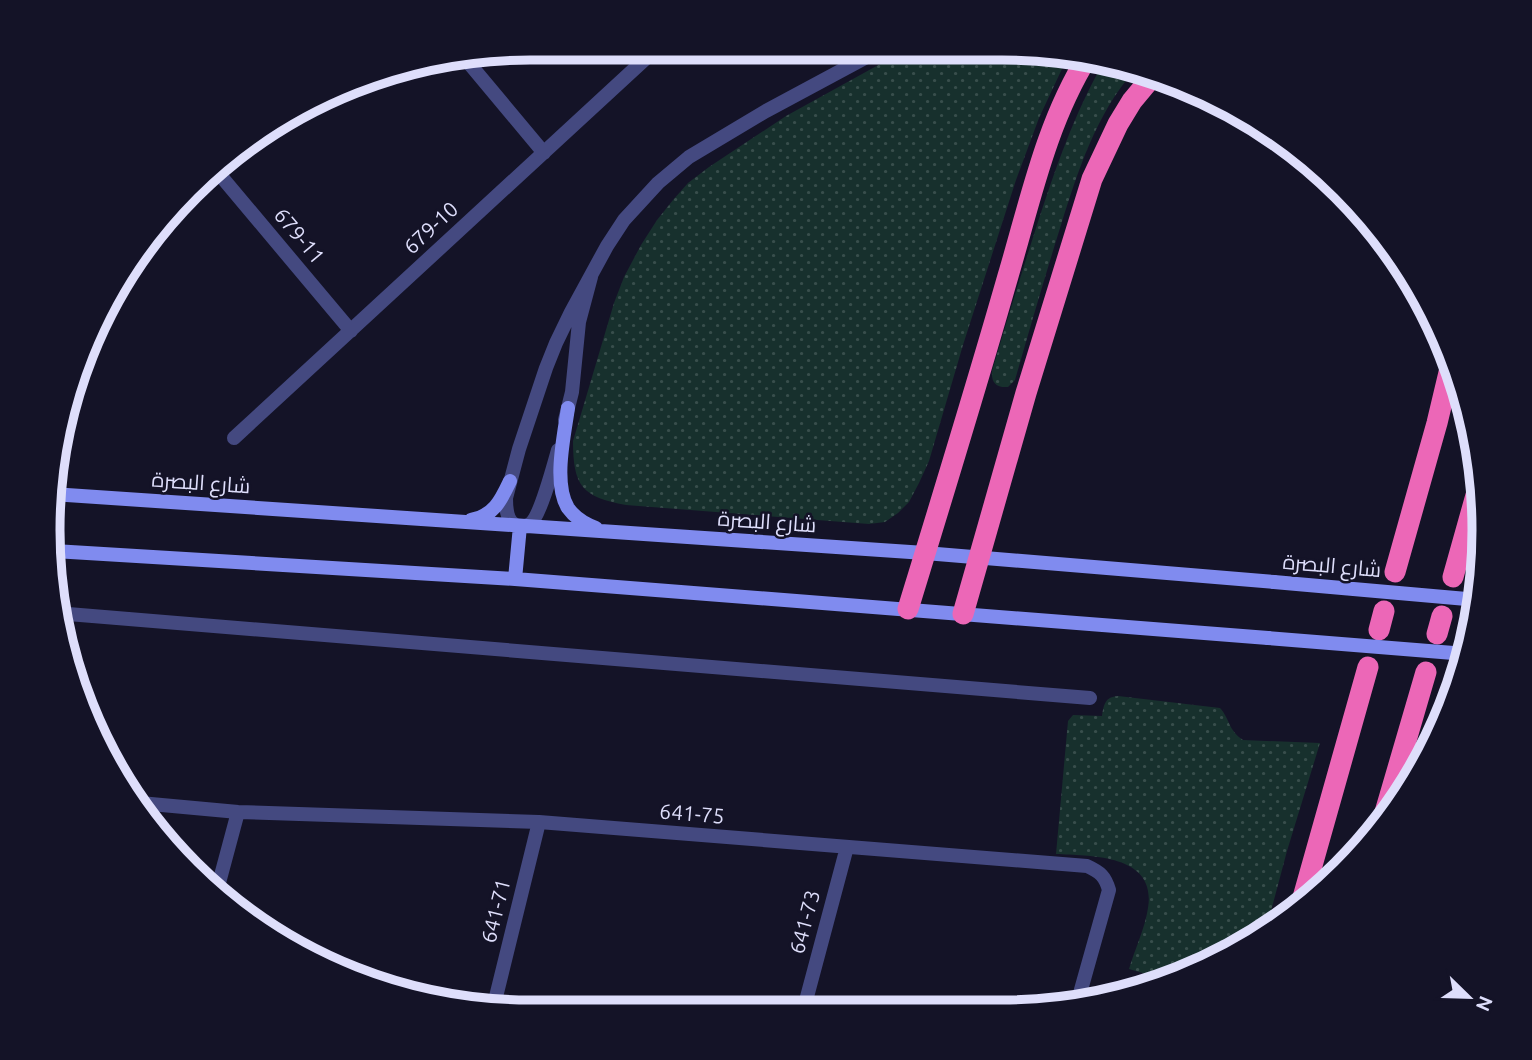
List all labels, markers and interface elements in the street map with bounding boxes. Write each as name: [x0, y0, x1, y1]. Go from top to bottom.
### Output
street label: 679-10: [398, 196, 462, 258]
street label: 679-11: [270, 203, 330, 268]
street label: شارع البصرة: [151, 467, 251, 500]
street label: شارع البصرة: [717, 506, 817, 539]
street label: شارع البصرة: [1282, 549, 1382, 584]
street label: 641-75: [659, 798, 726, 828]
street label: 641-71: [475, 876, 515, 945]
street label: 641-73: [784, 887, 824, 956]
north arrow: [1434, 962, 1504, 1032]
text: N: [1472, 993, 1498, 1014]

